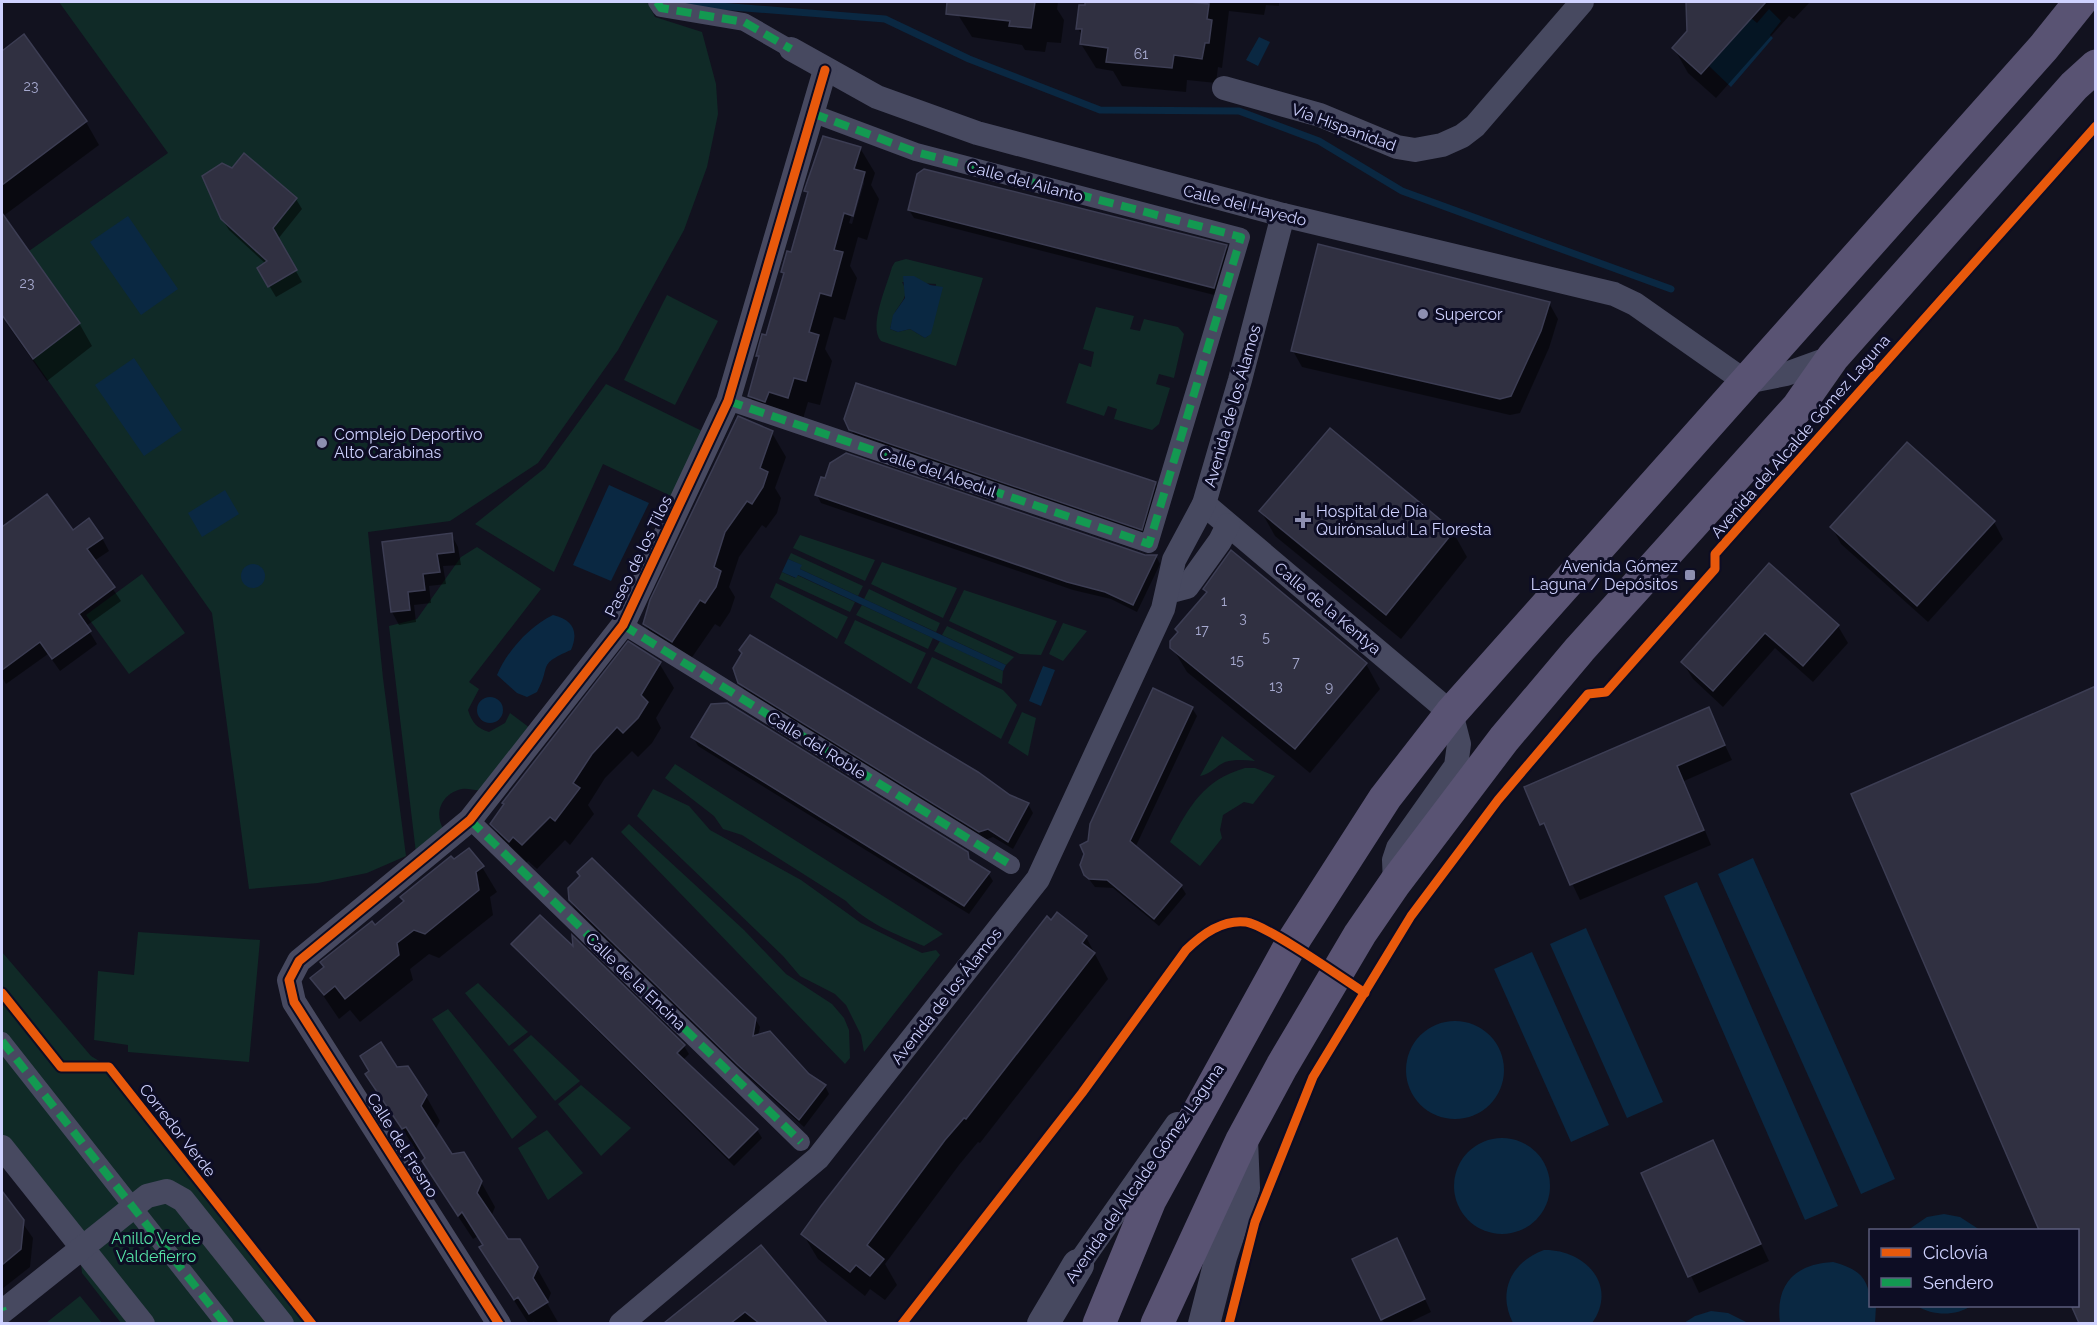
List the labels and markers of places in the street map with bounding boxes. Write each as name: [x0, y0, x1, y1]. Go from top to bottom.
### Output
place label: Supercor: [1435, 305, 1503, 324]
marker: Supercor: [1416, 307, 1430, 321]
place label: Complejo Deportivo Alto Carabinas: [334, 425, 482, 462]
marker: Complejo Deportivo Alto Carabinas: [315, 436, 329, 450]
place label: Hospital de Día Quirónsalud La Floresta: [1316, 502, 1492, 539]
marker: Hospital de Día Quirónsalud La Floresta: [1294, 511, 1312, 529]
place label: Avenida Gómez Laguna / Depósitos: [1531, 557, 1678, 594]
marker: Avenida Gómez Laguna / Depósitos: [1683, 568, 1697, 582]

